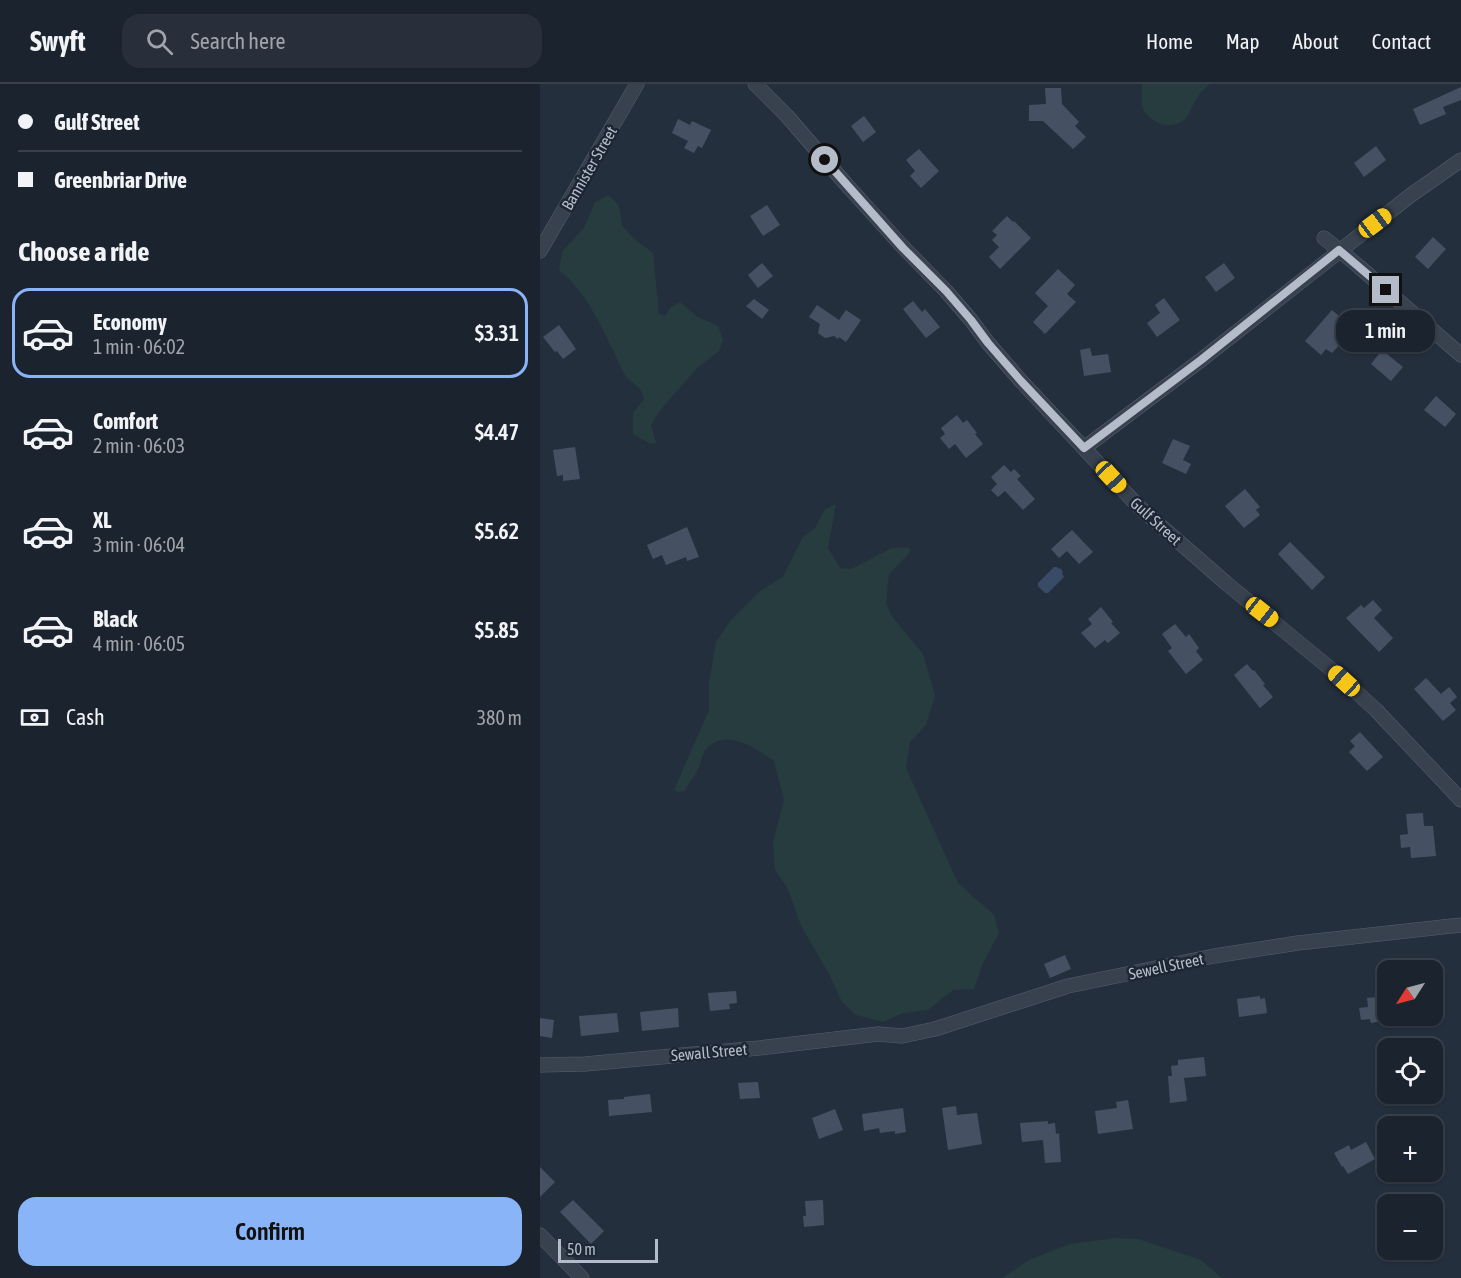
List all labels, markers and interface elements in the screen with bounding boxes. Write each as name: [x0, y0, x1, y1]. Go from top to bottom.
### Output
search box: [122, 14, 542, 68]
text: Swyft: [30, 25, 86, 57]
icon: search: [143, 25, 176, 58]
text: Search here: [191, 28, 285, 54]
text: Home: [1146, 29, 1193, 53]
text: Map: [1226, 29, 1260, 53]
text: About: [1293, 29, 1339, 53]
text: Contact: [1372, 29, 1431, 53]
text: Gulf Street: [54, 109, 139, 135]
street label: Bannister Street: [558, 123, 620, 213]
route start: [811, 146, 838, 173]
text: Greenbriar Drive: [54, 167, 187, 193]
car: [1355, 205, 1395, 241]
text: Choose a ride: [18, 236, 150, 267]
route end: [1372, 276, 1399, 303]
icon: car: [21, 306, 75, 360]
text: Economy: [93, 309, 167, 335]
callout: 1 min: [1336, 311, 1436, 353]
text: 1 min: [1365, 319, 1406, 342]
text: $3.31: [475, 320, 519, 346]
text: 1 min · 06:02: [93, 335, 185, 358]
icon: car: [21, 405, 75, 459]
text: Comfort: [93, 408, 158, 434]
text: $4.47: [475, 419, 519, 445]
text: 2 min · 06:03: [93, 434, 185, 457]
car: [1092, 458, 1130, 496]
street label: Gulf Street: [1127, 494, 1185, 549]
icon: car: [21, 504, 75, 558]
text: XL: [93, 507, 111, 533]
text: $5.62: [475, 518, 519, 544]
text: 3 min · 06:04: [93, 533, 185, 556]
car: [1242, 594, 1282, 630]
icon: car: [21, 603, 75, 657]
text: Black: [93, 606, 137, 632]
text: $5.85: [475, 617, 519, 643]
text: 4 min · 06:05: [93, 632, 185, 655]
car: [1325, 662, 1363, 700]
icon: cash: [18, 701, 51, 734]
text: Cash: [66, 704, 105, 730]
text: 380 m: [477, 706, 522, 729]
street label: Sewell Street: [1127, 949, 1206, 983]
north arrow: [1377, 960, 1443, 1026]
map controls: [1377, 960, 1443, 1260]
button: locate: [1377, 1038, 1443, 1104]
street label: Sewall Street: [670, 1040, 748, 1064]
button: +: [1377, 1116, 1443, 1182]
button: −: [1377, 1194, 1443, 1260]
button: Confirm: [18, 1197, 522, 1266]
scale bar: [558, 1236, 658, 1264]
text: 50 m: [567, 1240, 596, 1258]

